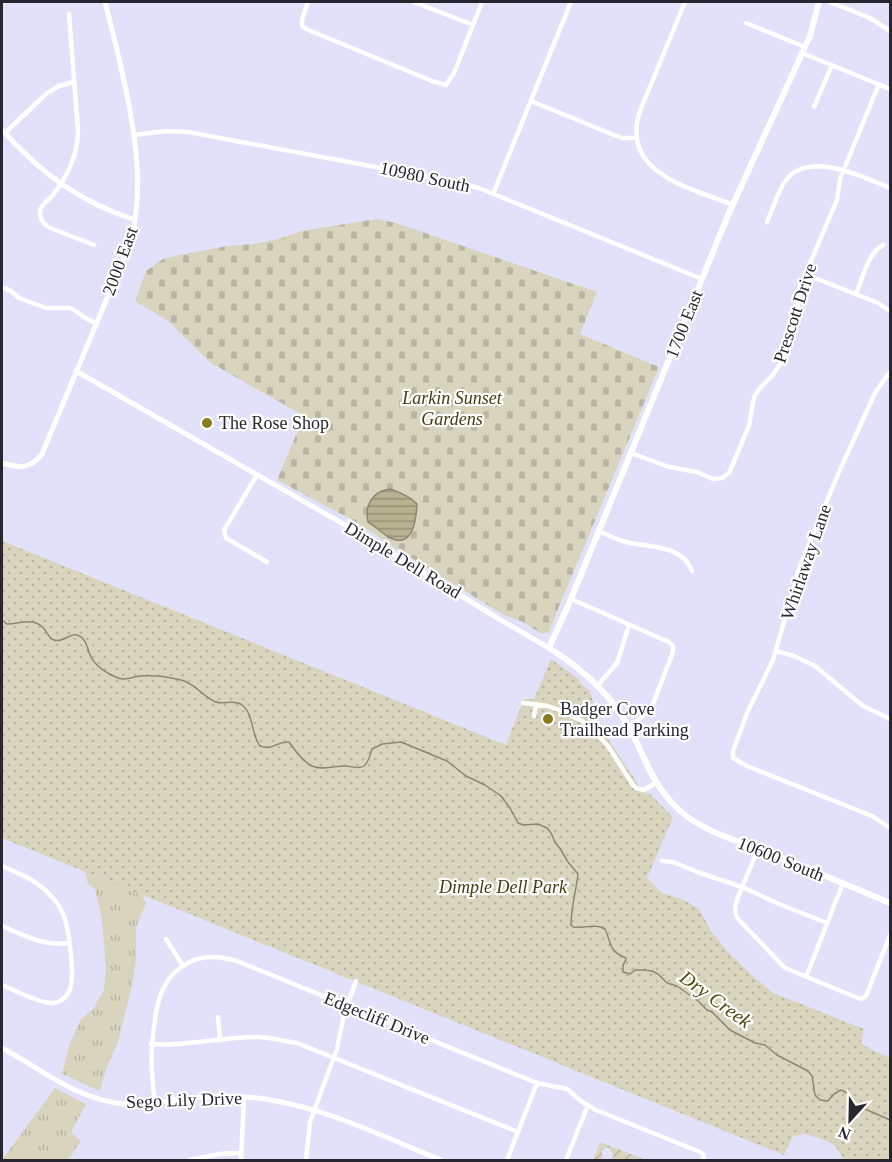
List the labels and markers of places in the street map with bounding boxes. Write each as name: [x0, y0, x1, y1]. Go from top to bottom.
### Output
place label: The Rose Shop: [219, 413, 329, 433]
marker: The Rose Shop: [200, 416, 214, 430]
place label: Badger Cove Trailhead Parking: [560, 699, 689, 740]
marker: Badger Cove Trailhead Parking: [541, 712, 555, 726]

